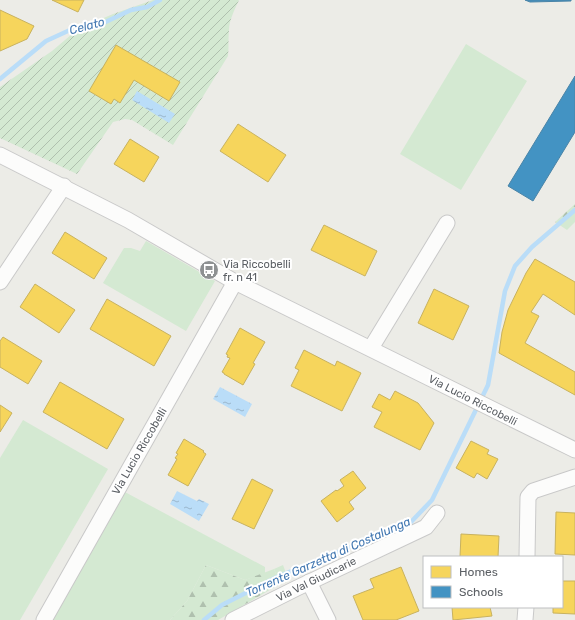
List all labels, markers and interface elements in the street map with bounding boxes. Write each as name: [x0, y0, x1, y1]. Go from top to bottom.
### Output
water label: Celato: [68, 15, 106, 37]
place label: Via Riccobelli fr. n 41: [223, 258, 291, 284]
bus stop icon: Via Riccobelli fr. n 41: [198, 259, 220, 281]
street label: Via Lucio Riccobelli: [426, 372, 519, 428]
street label: Via Lucio Riccobelli: [109, 406, 170, 497]
water label: Torrente Garzetta di Costalunga: [243, 514, 413, 600]
street label: Via Val Giudicarie: [274, 554, 358, 604]
legend: [423, 556, 563, 608]
text: Homes: [459, 565, 498, 579]
text: Schools: [459, 585, 503, 599]

